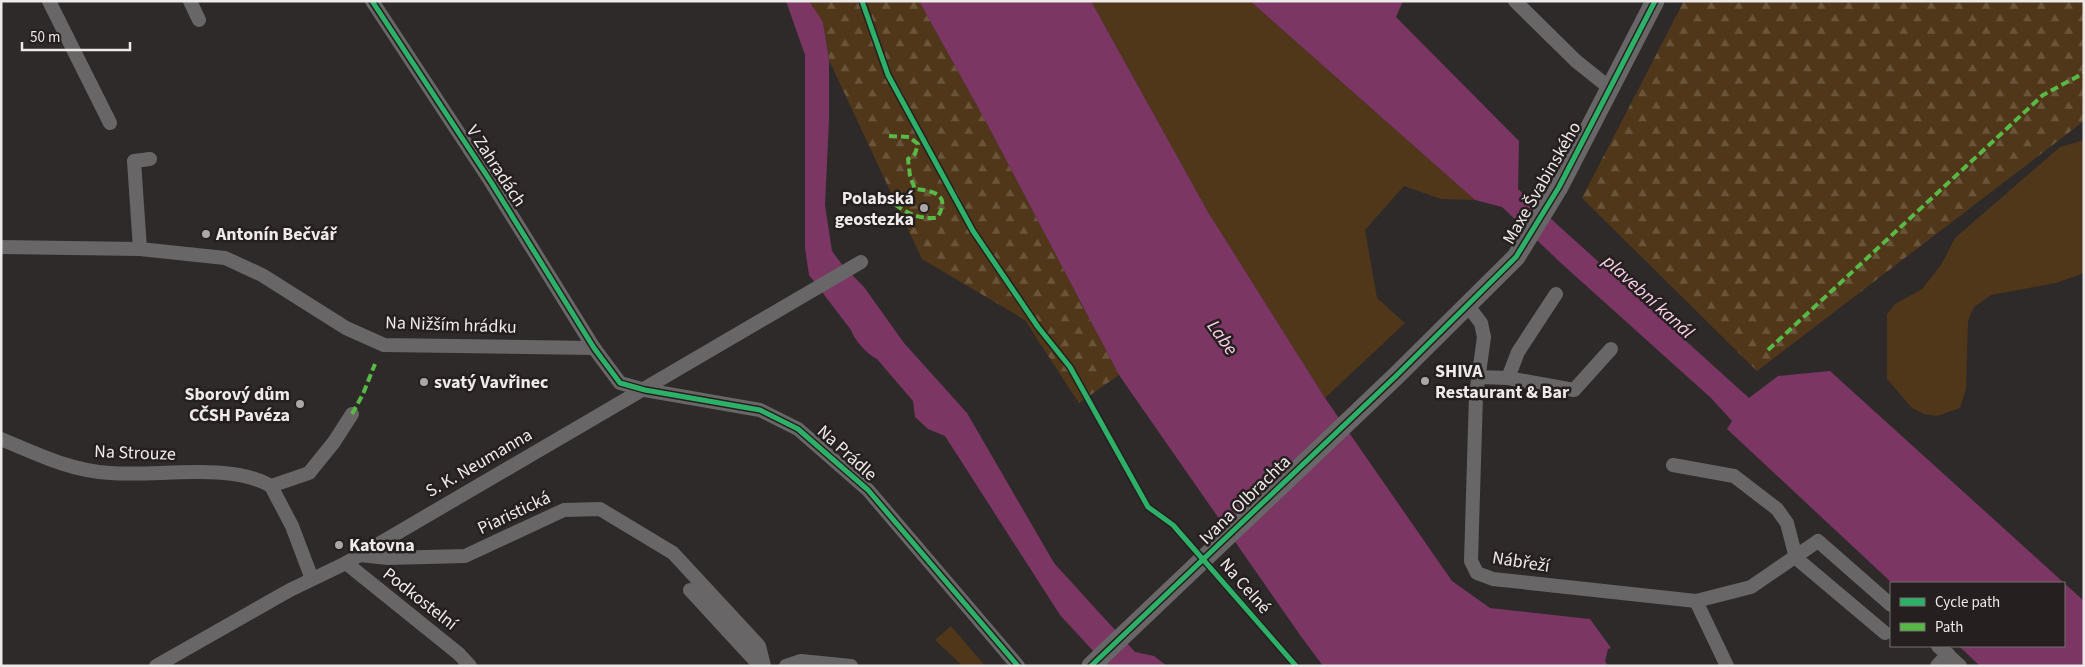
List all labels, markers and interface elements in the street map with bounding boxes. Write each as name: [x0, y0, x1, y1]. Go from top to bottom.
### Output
scale bar: [22, 20, 130, 52]
text: 50 m: [30, 27, 60, 48]
street label: Maxe Švabinského: [1497, 117, 1587, 249]
street label: V Zahradách: [460, 120, 532, 212]
place label: Polabská geostezka: [835, 186, 914, 232]
marker: Polabská geostezka: [918, 202, 930, 214]
place label: Antonín Bečvář: [215, 222, 339, 247]
marker: Antonín Bečvář: [200, 228, 212, 240]
water label: plavební kanál: [1596, 248, 1700, 346]
street label: Na Nižším hrádku: [385, 310, 517, 340]
water label: Labe: [1200, 315, 1244, 361]
place label: SHIVA Restaurant & Bar: [1435, 359, 1570, 405]
place label: svatý Vavřinec: [434, 370, 549, 395]
marker: SHIVA Restaurant & Bar: [1419, 375, 1431, 387]
marker: svatý Vavřinec: [418, 376, 430, 388]
place label: Sborový dům CČSH Pavéza: [185, 382, 290, 428]
marker: Sborový dům CČSH Pavéza: [294, 398, 306, 410]
street label: Na Prádle: [812, 419, 883, 487]
street label: S. K. Neumanna: [421, 422, 537, 504]
street label: Na Strouze: [94, 439, 176, 467]
street label: Ivana Olbrachta: [1194, 450, 1296, 550]
street label: Piaristická: [473, 485, 555, 541]
place label: Katovna: [349, 533, 415, 558]
marker: Katovna: [333, 539, 345, 551]
street label: Nábřeží: [1491, 545, 1552, 579]
street label: Na Celné: [1214, 553, 1276, 619]
street label: Podkostelní: [377, 562, 463, 636]
legend: [1890, 582, 2065, 647]
text: Cycle path: [1935, 592, 2000, 613]
text: Path: [1935, 617, 1963, 638]

